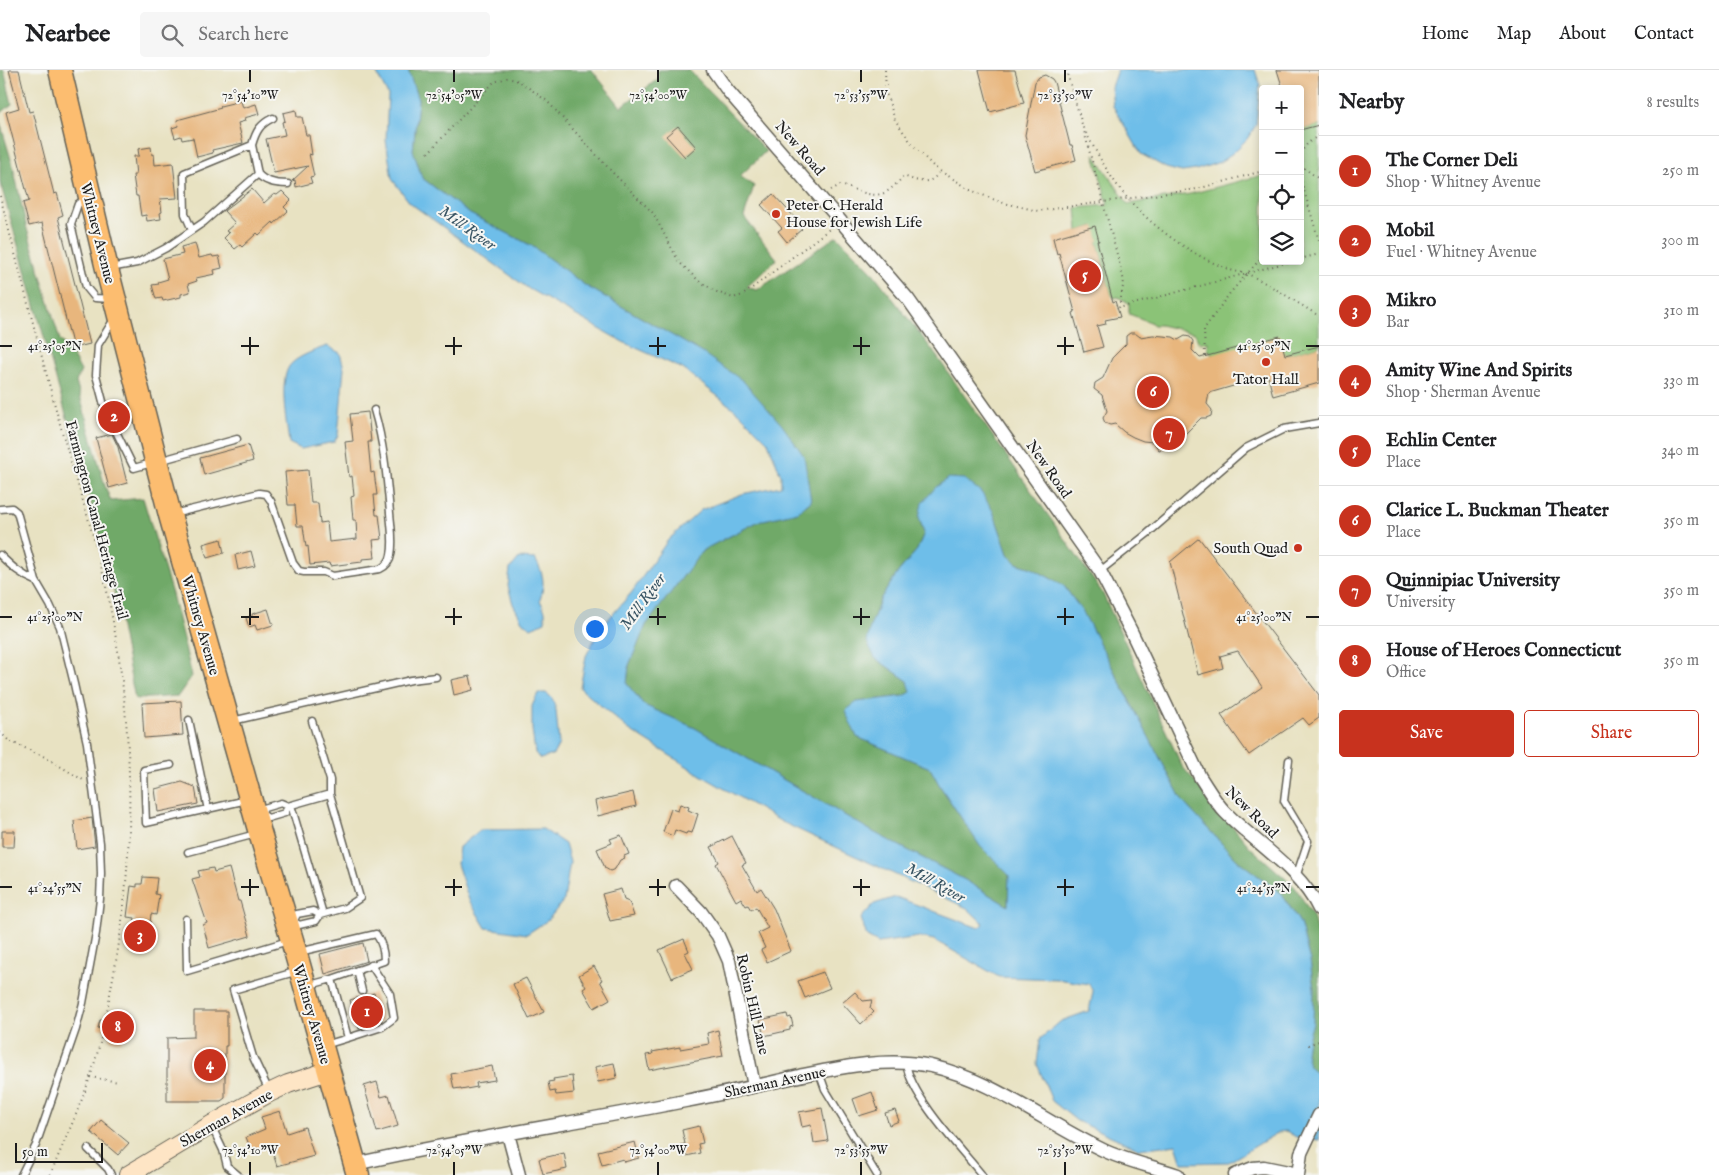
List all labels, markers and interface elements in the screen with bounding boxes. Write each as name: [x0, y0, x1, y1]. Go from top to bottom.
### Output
search box: [140, 12, 490, 57]
text: Nearbee: [25, 19, 110, 50]
icon: search: [158, 21, 186, 49]
text: Search here: [198, 23, 289, 47]
text: Home: [1422, 23, 1469, 46]
text: Map: [1497, 23, 1531, 46]
text: About: [1559, 23, 1606, 46]
text: Contact: [1634, 23, 1694, 46]
map controls: [1259, 85, 1304, 265]
button: +: [1259, 85, 1304, 130]
text: 72°54'10"W: [222, 88, 279, 103]
text: 72°54'05"W: [426, 88, 483, 103]
text: 72°54'00"W: [629, 88, 687, 103]
text: 72°53'55"W: [834, 88, 888, 103]
text: 72°53'50"W: [1038, 88, 1093, 103]
text: Nearby: [1339, 89, 1404, 116]
text: 8 results: [1647, 93, 1699, 113]
street label: New Road: [771, 117, 829, 180]
button: −: [1259, 130, 1304, 175]
text: The Corner Deli: [1386, 149, 1518, 173]
text: 1: [1352, 161, 1358, 181]
text: 250 m: [1662, 161, 1699, 181]
text: Shop · Whitney Avenue: [1386, 173, 1541, 193]
button: locate: [1259, 175, 1304, 220]
street label: Whitney Avenue: [76, 181, 119, 286]
place label: Peter C. Herald House for Jewish Life: [786, 196, 922, 232]
water label: Mill River: [435, 202, 500, 256]
marker: Peter C. Herald House for Jewish Life: [770, 208, 782, 220]
text: Mobil: [1386, 219, 1434, 243]
button: layers: [1259, 220, 1304, 265]
text: 2: [1351, 231, 1359, 251]
text: 300 m: [1661, 231, 1699, 251]
text: Fuel · Whitney Avenue: [1386, 243, 1537, 263]
pin: 5: [1069, 257, 1101, 295]
text: Mikro: [1386, 289, 1436, 313]
text: 3: [1352, 301, 1358, 321]
text: 310 m: [1663, 301, 1699, 321]
text: Bar: [1386, 313, 1409, 333]
text: 41°25'05"N: [28, 339, 83, 354]
text: 41°25'05"N: [1237, 339, 1292, 354]
marker: Tator Hall: [1260, 356, 1272, 368]
text: Amity Wine And Spirits: [1386, 359, 1572, 383]
place label: Tator Hall: [1233, 370, 1300, 389]
text: 4: [1351, 371, 1359, 391]
text: 330 m: [1663, 371, 1699, 391]
pin: 6: [1137, 373, 1169, 411]
text: Shop · Sherman Avenue: [1386, 383, 1541, 403]
pin: 2: [98, 398, 130, 436]
pin: 7: [1153, 415, 1185, 453]
street label: Farmington Canal Heritage Trail: [61, 418, 133, 623]
text: Echlin Center: [1386, 429, 1497, 453]
street label: New Road: [1022, 437, 1076, 503]
text: 5: [1352, 441, 1358, 461]
text: 340 m: [1661, 441, 1699, 461]
text: Place: [1386, 453, 1421, 473]
text: Clarice L. Buckman Theater: [1386, 499, 1609, 523]
text: 6: [1352, 511, 1358, 531]
text: 350 m: [1664, 511, 1699, 531]
text: Place: [1386, 523, 1421, 543]
place label: South Quad: [1214, 539, 1289, 558]
marker: South Quad: [1292, 542, 1304, 554]
water label: Mill River: [616, 569, 672, 634]
text: Quinnipiac University: [1386, 569, 1560, 593]
street label: Whitney Avenue: [177, 573, 224, 678]
text: 7: [1351, 581, 1359, 601]
text: 350 m: [1664, 581, 1699, 601]
text: University: [1386, 593, 1455, 613]
text: 41°25'00"N: [27, 610, 83, 625]
text: 41°25'00"N: [1236, 610, 1292, 625]
your location: [582, 616, 608, 642]
text: House of Heroes Connecticut: [1386, 639, 1621, 663]
text: 8: [1352, 651, 1358, 671]
text: 350 m: [1664, 651, 1699, 671]
text: Office: [1386, 663, 1426, 683]
button: Save: [1339, 710, 1514, 757]
button: Share: [1524, 710, 1699, 757]
street label: New Road: [1221, 782, 1283, 843]
water label: Mill River: [902, 859, 970, 909]
text: 41°24'55"N: [28, 881, 83, 896]
text: 41°24'55"N: [1237, 881, 1292, 896]
pin: 3: [124, 917, 156, 955]
street label: Robin Hill Lane: [732, 952, 773, 1057]
street label: Whitney Avenue: [288, 962, 335, 1067]
pin: 1: [351, 993, 383, 1031]
pin: 8: [102, 1008, 134, 1046]
pin: 4: [194, 1046, 226, 1084]
street label: Sherman Avenue: [723, 1062, 828, 1103]
street label: Sherman Avenue: [177, 1085, 276, 1152]
scale bar: [15, 1140, 102, 1163]
text: 50 m: [22, 1143, 48, 1161]
text: 72°54'10"W: [222, 1143, 279, 1158]
text: 72°54'05"W: [426, 1143, 483, 1158]
text: 72°54'00"W: [629, 1143, 687, 1158]
text: 72°53'55"W: [834, 1143, 888, 1158]
text: 72°53'50"W: [1038, 1143, 1093, 1158]

